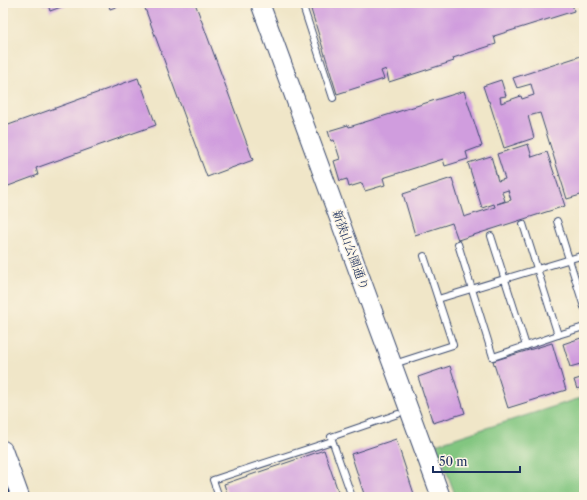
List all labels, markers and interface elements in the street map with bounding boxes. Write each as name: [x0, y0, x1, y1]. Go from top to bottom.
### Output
street label: 新狭山公園通り: [330, 208, 372, 292]
scale bar: [433, 448, 520, 474]
text: 50 m: [439, 454, 468, 469]

